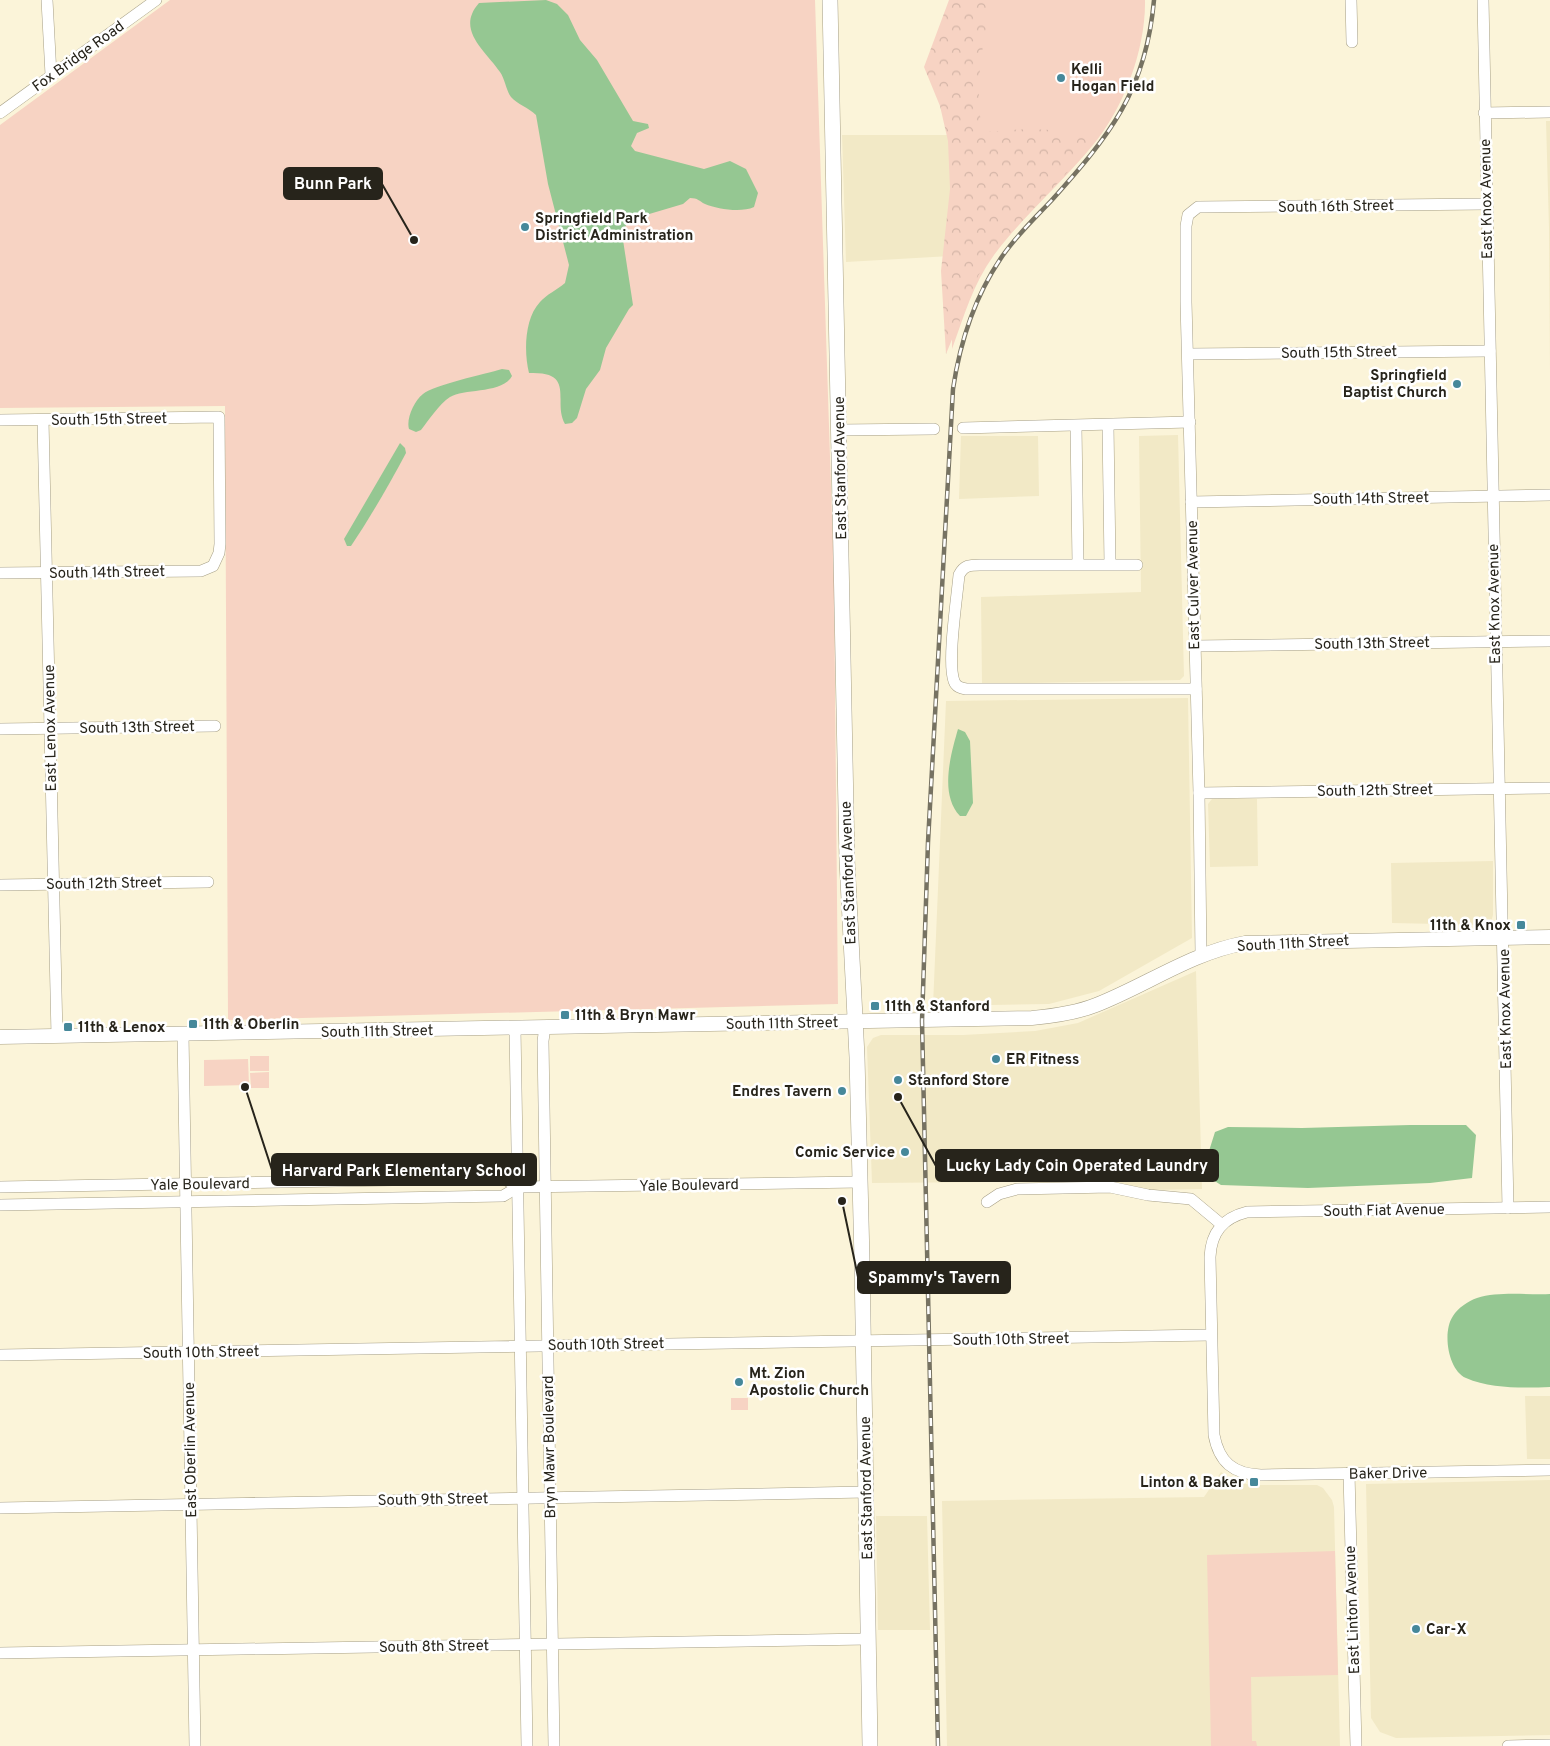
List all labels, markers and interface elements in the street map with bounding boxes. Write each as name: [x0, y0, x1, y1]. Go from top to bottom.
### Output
street label: Fox Bridge Road: [29, 17, 129, 97]
place label: Kelli Hogan Field: [1071, 61, 1154, 97]
marker: Kelli Hogan Field: [1055, 72, 1067, 84]
street label: East Knox Avenue: [1477, 139, 1498, 259]
callout: Bunn Park: [284, 168, 382, 199]
text: Bunn Park: [294, 175, 372, 195]
street label: South 16th Street: [1278, 197, 1394, 218]
place label: Springfield Park District Administration: [535, 210, 693, 246]
marker: Springfield Park District Administration: [519, 221, 531, 233]
street label: South 15th Street: [1281, 343, 1397, 364]
place label: Springfield Baptist Church: [1343, 367, 1447, 403]
marker: Springfield Baptist Church: [1451, 378, 1463, 390]
street label: East Stanford Avenue: [831, 396, 852, 540]
street label: South 15th Street: [51, 410, 167, 431]
street label: South 14th Street: [1313, 489, 1429, 510]
street label: East Culver Avenue: [1184, 520, 1205, 650]
street label: East Knox Avenue: [1485, 544, 1506, 664]
street label: South 14th Street: [49, 563, 165, 584]
street label: South 13th Street: [1314, 634, 1430, 655]
street label: East Lenox Avenue: [41, 664, 62, 792]
street label: South 13th Street: [79, 718, 195, 739]
street label: South 12th Street: [1317, 781, 1433, 802]
street label: East Stanford Avenue: [837, 801, 861, 945]
street label: South 12th Street: [46, 874, 162, 895]
place label: 11th & Knox: [1430, 917, 1511, 936]
marker: 11th & Knox: [1515, 919, 1527, 931]
street label: South 11th Street: [1236, 932, 1350, 957]
street label: East Knox Avenue: [1496, 949, 1517, 1069]
place label: 11th & Stanford: [885, 998, 990, 1017]
marker: 11th & Stanford: [869, 1000, 881, 1012]
place label: 11th & Bryn Mawr: [575, 1007, 696, 1026]
marker: 11th & Bryn Mawr: [559, 1009, 571, 1021]
street label: South 11th Street: [726, 1014, 839, 1035]
place label: 11th & Oberlin: [203, 1016, 299, 1035]
marker: 11th & Oberlin: [187, 1018, 199, 1030]
place label: 11th & Lenox: [78, 1019, 166, 1038]
marker: 11th & Lenox: [62, 1021, 74, 1033]
street label: South 11th Street: [321, 1022, 434, 1043]
place label: ER Fitness: [1006, 1051, 1080, 1070]
marker: ER Fitness: [990, 1053, 1002, 1065]
place label: Stanford Store: [908, 1072, 1009, 1091]
marker: Stanford Store: [892, 1074, 904, 1086]
place label: Endres Tavern: [732, 1083, 832, 1102]
marker: Endres Tavern: [836, 1085, 848, 1097]
place label: Comic Service: [795, 1144, 895, 1163]
marker: Comic Service: [899, 1146, 911, 1158]
callout: Lucky Lady Coin Operated Laundry: [936, 1150, 1218, 1181]
callout: Harvard Park Elementary School: [272, 1154, 536, 1185]
text: Lucky Lady Coin Operated Laundry: [946, 1157, 1208, 1177]
text: Harvard Park Elementary School: [282, 1162, 526, 1182]
street label: Yale Boulevard: [150, 1175, 250, 1196]
street label: Yale Boulevard: [639, 1176, 739, 1197]
street label: South Fiat Avenue: [1323, 1201, 1445, 1222]
callout: Spammy's Tavern: [858, 1262, 1010, 1293]
text: Spammy's Tavern: [868, 1269, 1000, 1289]
street label: South 10th Street: [953, 1330, 1070, 1351]
street label: South 10th Street: [548, 1335, 665, 1356]
street label: South 10th Street: [143, 1343, 260, 1364]
place label: Mt. Zion Apostolic Church: [749, 1365, 869, 1401]
street label: Bryn Mawr Boulevard: [540, 1375, 561, 1519]
marker: Mt. Zion Apostolic Church: [733, 1376, 745, 1388]
street label: East Oberlin Avenue: [181, 1382, 202, 1518]
street label: East Stanford Avenue: [857, 1416, 878, 1560]
street label: Baker Drive: [1349, 1464, 1427, 1485]
place label: Linton & Baker: [1140, 1474, 1245, 1493]
marker: Linton & Baker: [1248, 1476, 1260, 1488]
street label: South 9th Street: [378, 1490, 488, 1511]
street label: East Linton Avenue: [1342, 1545, 1365, 1675]
place label: Car-X: [1426, 1621, 1467, 1640]
marker: Car-X: [1410, 1623, 1422, 1635]
street label: South 8th Street: [379, 1637, 489, 1658]

